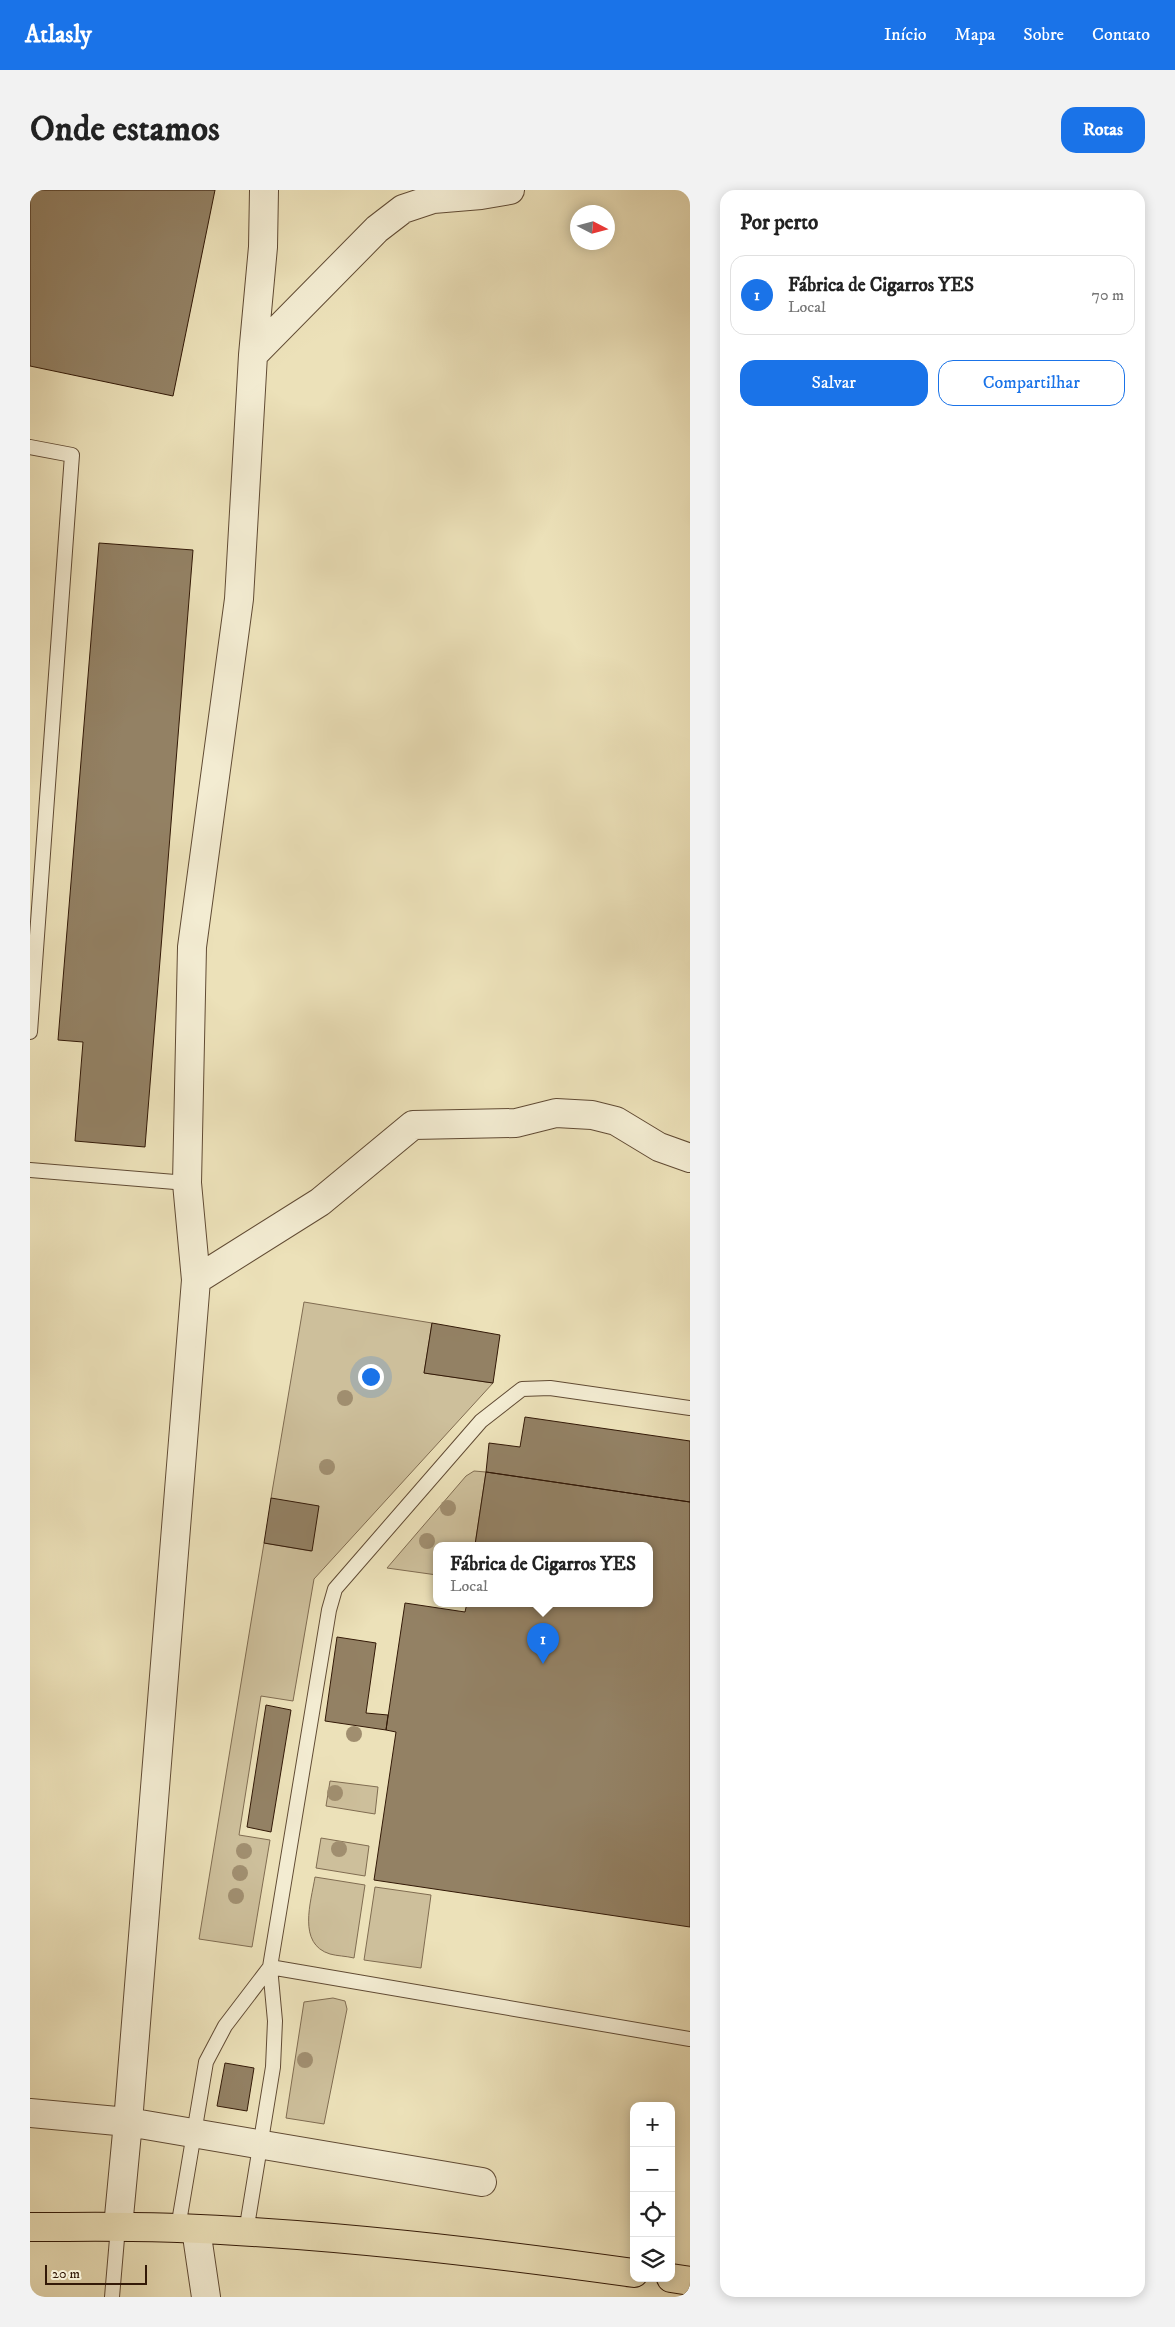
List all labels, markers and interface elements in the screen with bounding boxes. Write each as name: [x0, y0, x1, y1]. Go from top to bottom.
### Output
text: Atlasly: [25, 20, 92, 50]
text: Início: [884, 24, 927, 46]
text: Mapa: [955, 24, 995, 46]
text: Sobre: [1023, 24, 1064, 46]
text: Contato: [1092, 24, 1150, 46]
button: Rotas: [1061, 107, 1145, 153]
text: Onde estamos: [30, 108, 220, 152]
north arrow: [570, 205, 615, 250]
text: Por perto: [740, 210, 818, 236]
text: Fábrica de Cigarros YES: [788, 274, 974, 297]
text: 1: [754, 285, 760, 305]
text: 70 m: [1092, 285, 1124, 305]
text: Local: [788, 297, 826, 317]
button: Salvar: [740, 360, 928, 406]
button: Compartilhar: [938, 360, 1125, 406]
your location: [358, 1364, 384, 1390]
popup: [433, 1542, 653, 1607]
text: Fábrica de Cigarros YES: [450, 1553, 636, 1576]
text: Local: [450, 1576, 488, 1596]
pin: 1: [527, 1623, 559, 1664]
map controls: [630, 2102, 675, 2282]
button: +: [630, 2102, 675, 2147]
button: −: [630, 2147, 675, 2192]
button: locate: [630, 2192, 675, 2237]
button: layers: [630, 2237, 675, 2282]
scale bar: [45, 2262, 148, 2285]
text: 20 m: [52, 2265, 80, 2283]

